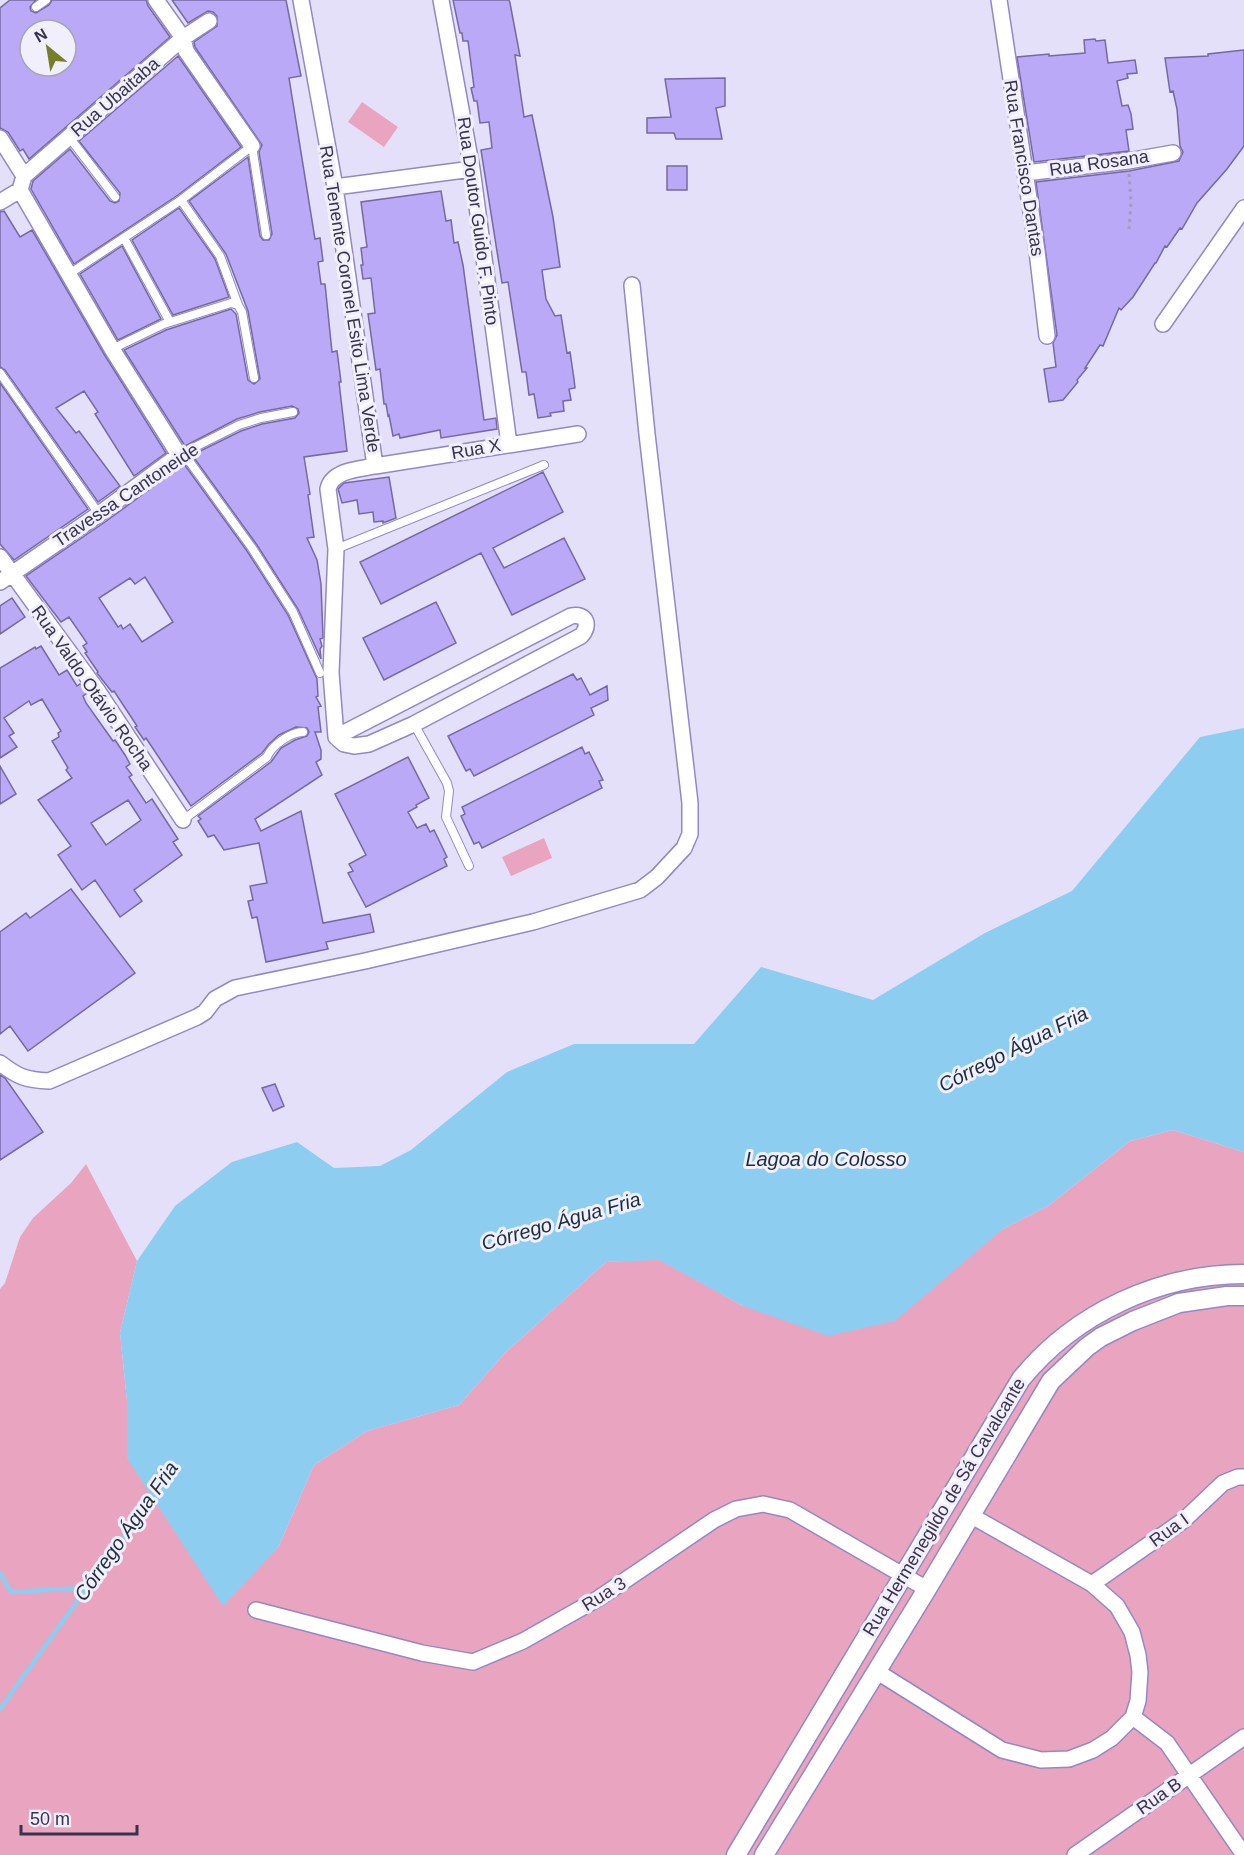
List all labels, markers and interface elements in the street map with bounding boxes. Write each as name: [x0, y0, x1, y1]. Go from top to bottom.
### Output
north arrow: [18, 18, 78, 78]
text: N: [31, 25, 50, 46]
street label: Rua Ubaitaba: [67, 53, 164, 141]
street label: Rua Francisco Dantas: [1000, 78, 1048, 258]
street label: Rua Doutor Guido F. Pinto: [453, 116, 503, 326]
street label: Rua Tenente Coronel Esito Lima Verde: [316, 144, 384, 454]
street label: Rua Rosana: [1048, 146, 1151, 180]
street label: Rua X: [450, 435, 502, 463]
street label: Travessa Cantoneide: [50, 439, 202, 551]
street label: Rua Valdo Otávio Rocha: [27, 602, 157, 775]
water label: Córrego Água Fria: [935, 1002, 1091, 1096]
water label: Lagoa do Colosso: [745, 1148, 907, 1170]
water label: Córrego Água Fria: [479, 1188, 643, 1254]
street label: Rua Hermenegildo de Sá Cavalcante: [859, 1374, 1029, 1640]
water label: Córrego Água Fria: [70, 1457, 182, 1605]
street label: Rua I: [1146, 1509, 1192, 1551]
street label: Rua 3: [578, 1573, 630, 1615]
street label: Rua B: [1133, 1773, 1185, 1819]
scale bar: [21, 1798, 136, 1836]
text: 50 m: [30, 1809, 70, 1829]

